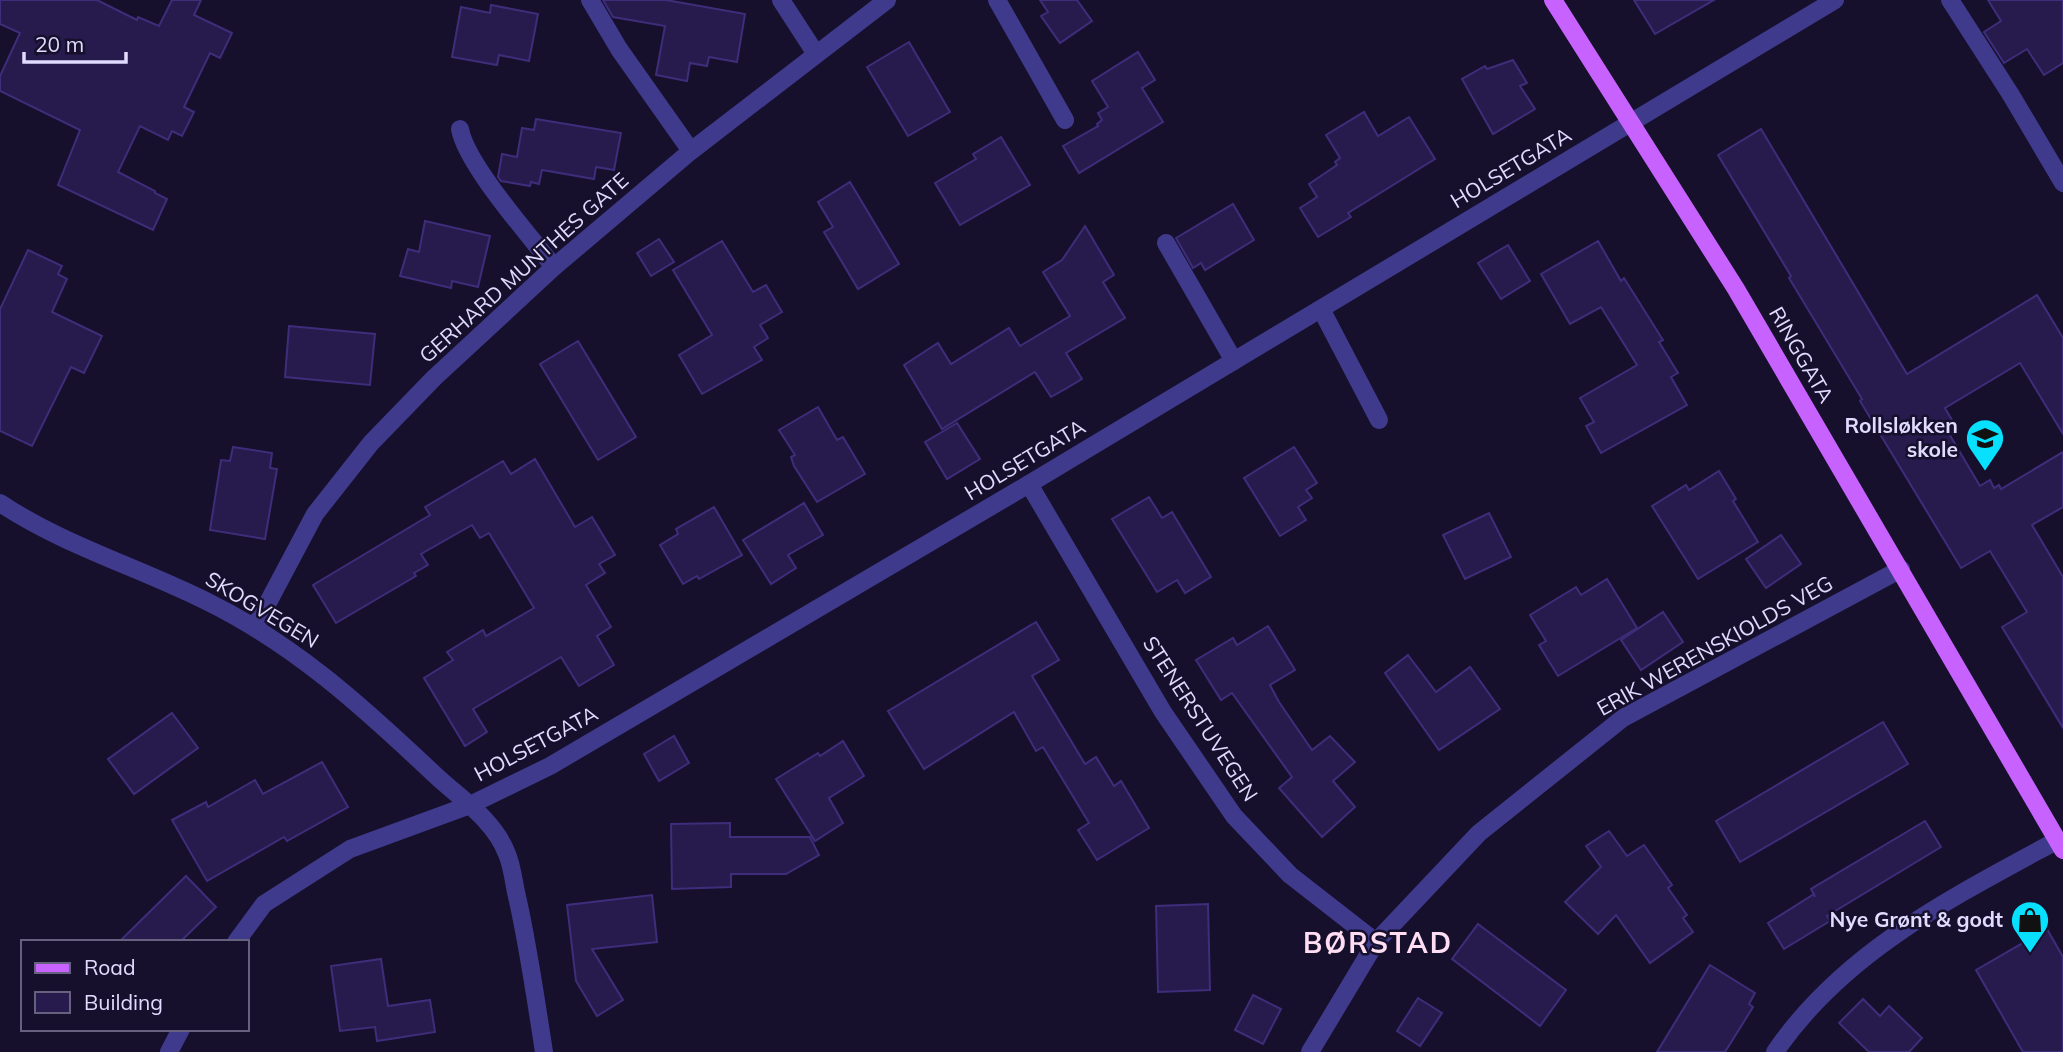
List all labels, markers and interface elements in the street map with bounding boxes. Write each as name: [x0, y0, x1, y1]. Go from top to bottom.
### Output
scale bar: [24, 21, 126, 65]
text: 20 m: [35, 31, 84, 57]
street label: HOLSETGATA: [1446, 121, 1576, 213]
street label: GERHARD MUNTHES GATE: [414, 167, 633, 368]
street label: RINGGATA: [1764, 302, 1840, 408]
place label: Rollsløkken skole: [1845, 412, 1958, 462]
street label: HOLSETGATA: [960, 413, 1090, 505]
school or university icon: Rollsløkken skole: [1964, 417, 2006, 472]
street label: SKOGVEGEN: [201, 565, 324, 653]
street label: ERIK WERENSKIOLDS VEG: [1592, 569, 1837, 721]
street label: STENERSTUVEGEN: [1138, 631, 1264, 806]
street label: HOLSETGATA: [469, 699, 602, 787]
shop icon: Nye Grønt & godt: [2009, 899, 2051, 954]
place label: Nye Grønt & godt: [1830, 906, 2003, 932]
district label: BØRSTAD: [1303, 925, 1453, 960]
legend: [21, 940, 248, 1031]
text: Road: [84, 954, 135, 980]
text: Building: [84, 989, 163, 1015]

